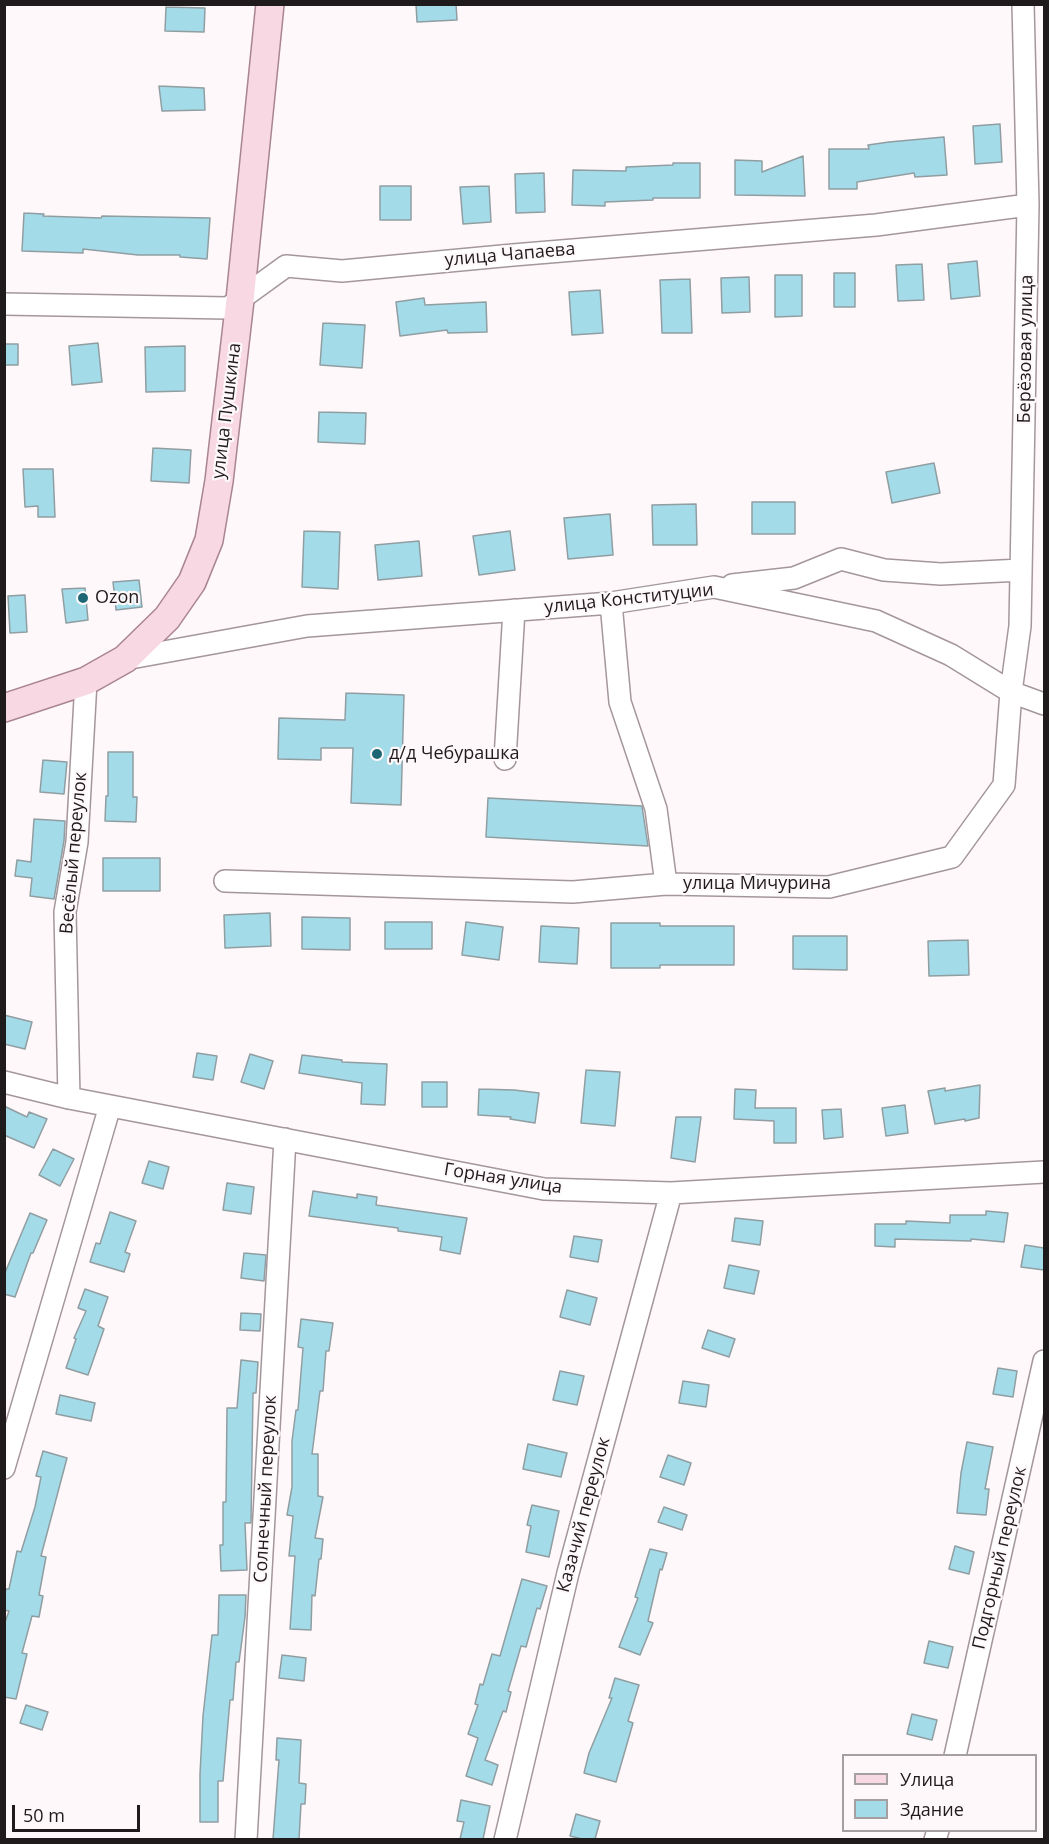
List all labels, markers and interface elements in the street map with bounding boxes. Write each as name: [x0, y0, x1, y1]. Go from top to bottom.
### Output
street label: улица Чапаева: [444, 239, 576, 271]
street label: Берёзовая улица: [1014, 274, 1038, 424]
street label: улица Пушкина: [208, 342, 246, 480]
street label: улица Конституции: [543, 579, 715, 619]
place label: Ozon: [95, 587, 139, 609]
marker: Ozon: [76, 591, 90, 605]
place label: д/д Чебурашка: [389, 743, 520, 765]
marker: д/д Чебурашка: [370, 747, 384, 761]
street label: Весёлый переулок: [56, 771, 92, 935]
street label: улица Мичурина: [683, 873, 831, 895]
street label: Горная улица: [442, 1159, 564, 1199]
street label: Солнечный переулок: [250, 1395, 282, 1583]
street label: Казачий переулок: [553, 1435, 615, 1595]
street label: Подгорный переулок: [968, 1464, 1032, 1652]
legend: [842, 1754, 1037, 1832]
text: Улица: [900, 1767, 954, 1791]
scale bar: [15, 1793, 142, 1831]
text: Здание: [900, 1797, 964, 1821]
text: 50 m: [23, 1803, 65, 1827]

